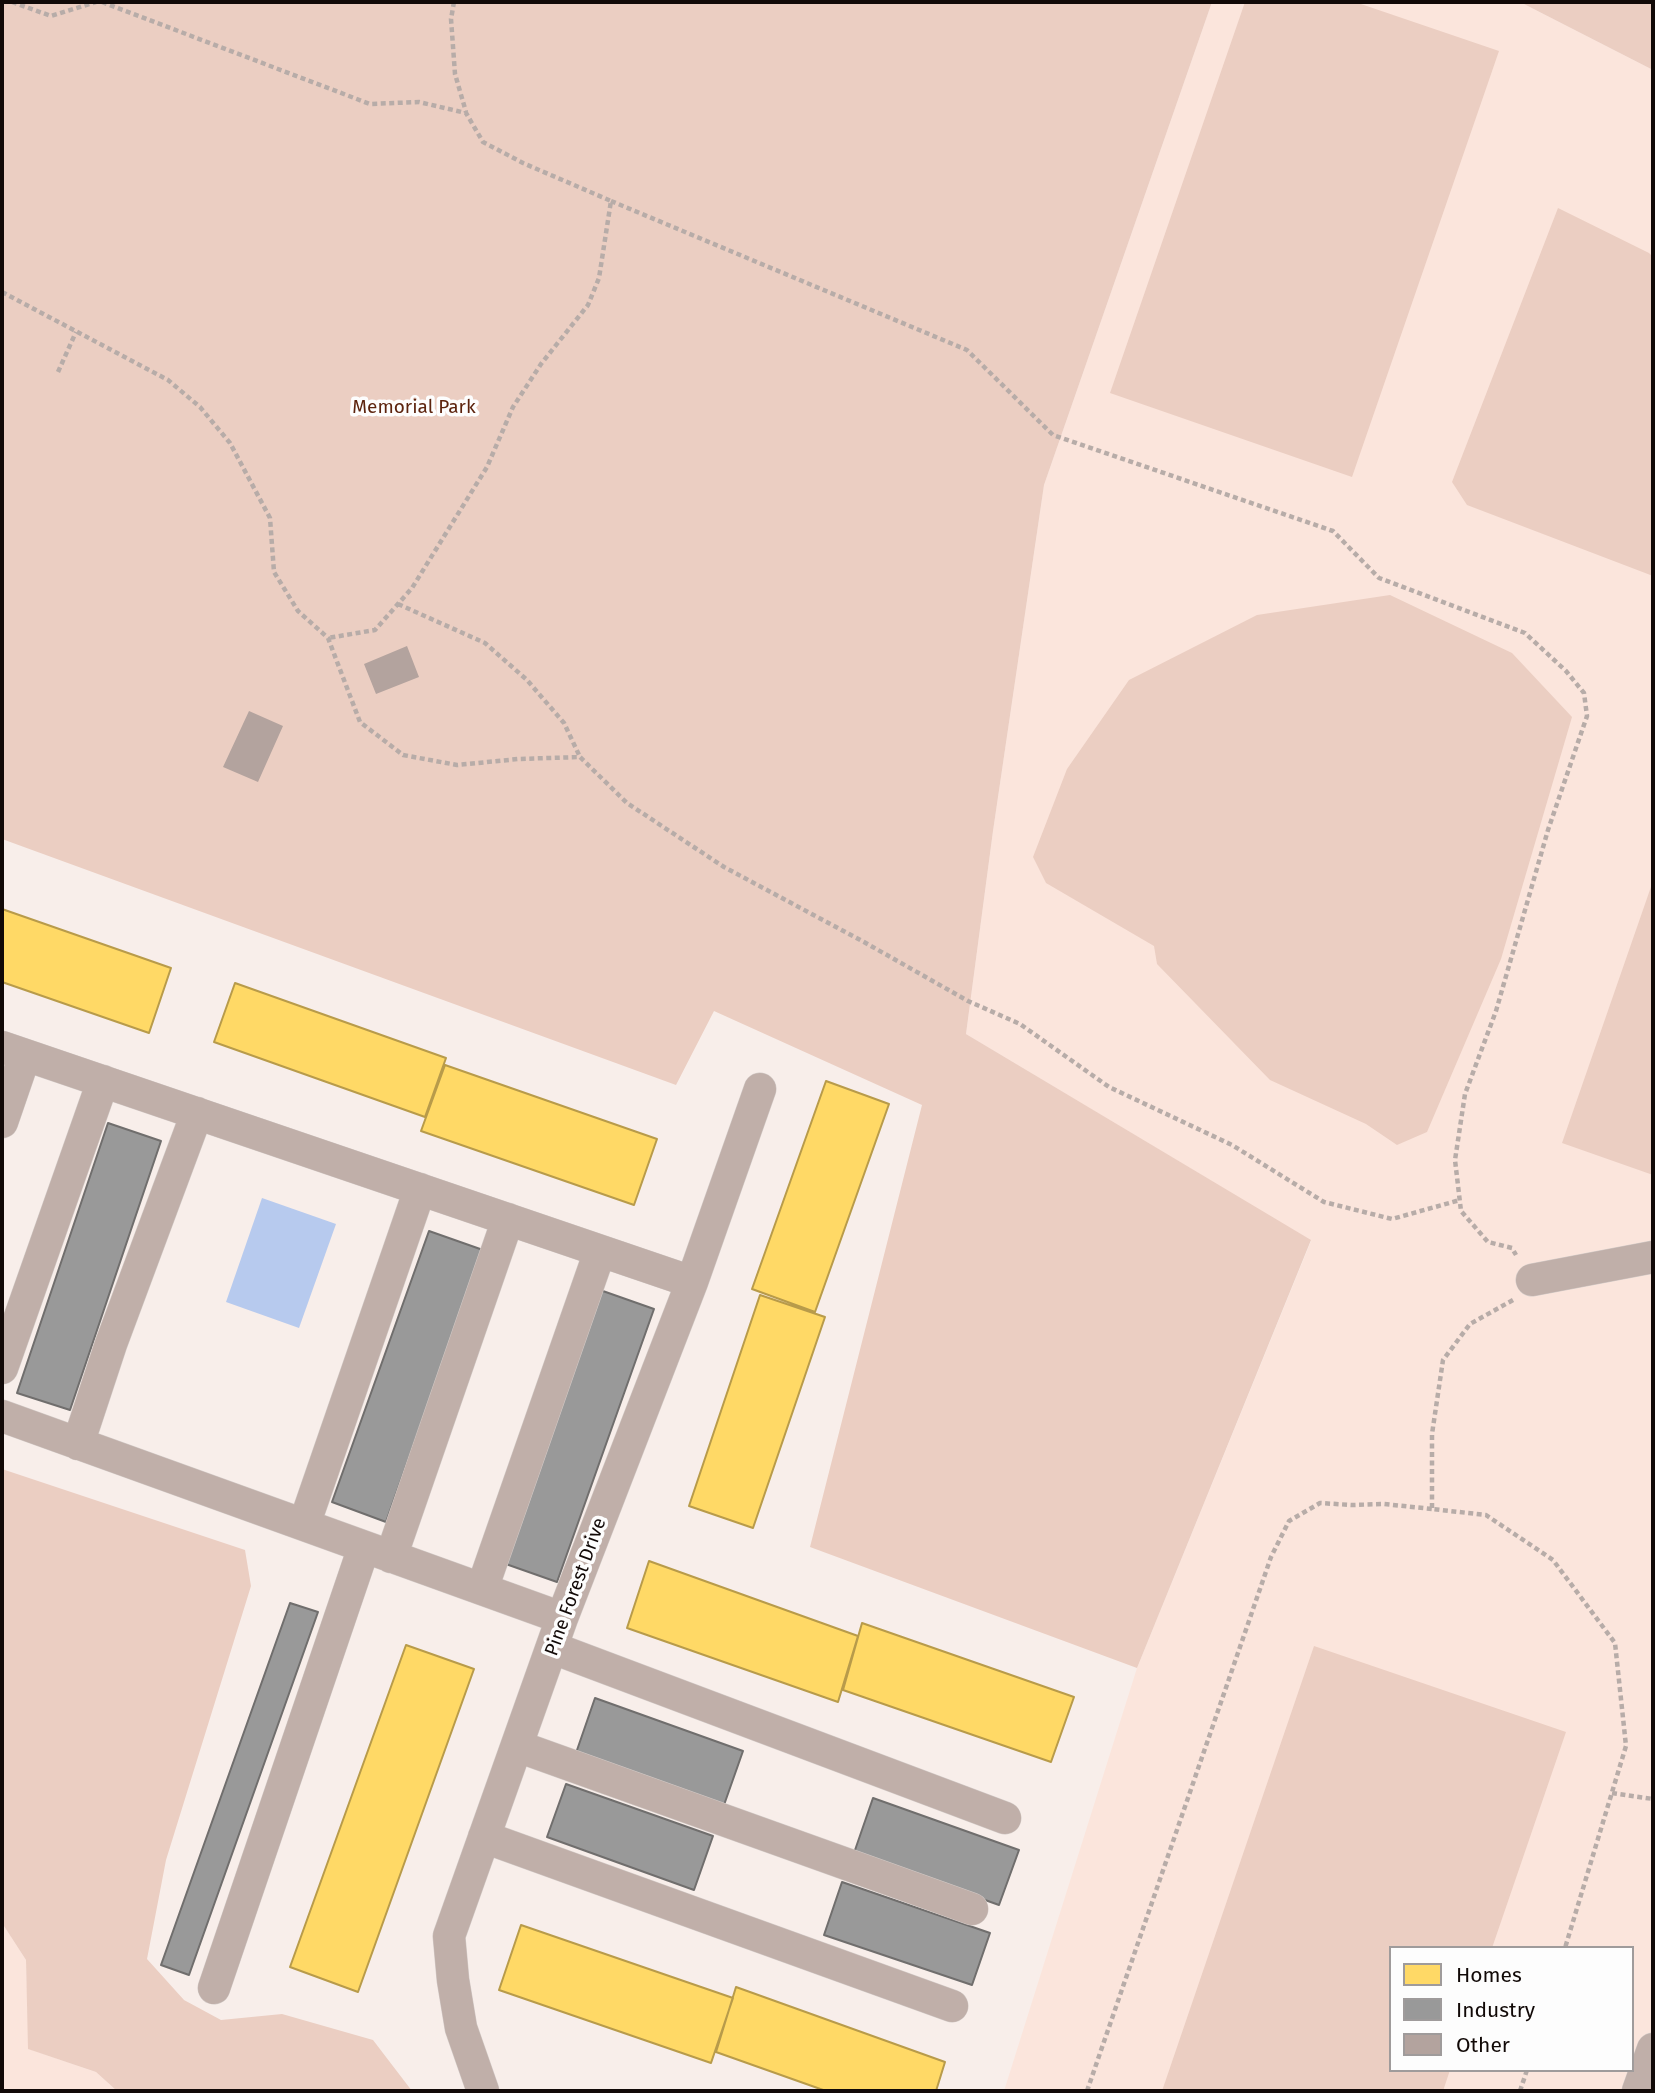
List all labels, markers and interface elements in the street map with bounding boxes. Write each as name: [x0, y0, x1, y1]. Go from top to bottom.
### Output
park label: Memorial Park: [352, 397, 476, 419]
street label: Pine Forest Drive: [540, 1515, 612, 1659]
legend: [1389, 1946, 1634, 2072]
text: Homes: [1456, 1962, 1522, 1988]
text: Industry: [1456, 1997, 1535, 2023]
text: Other: [1456, 2032, 1510, 2058]

